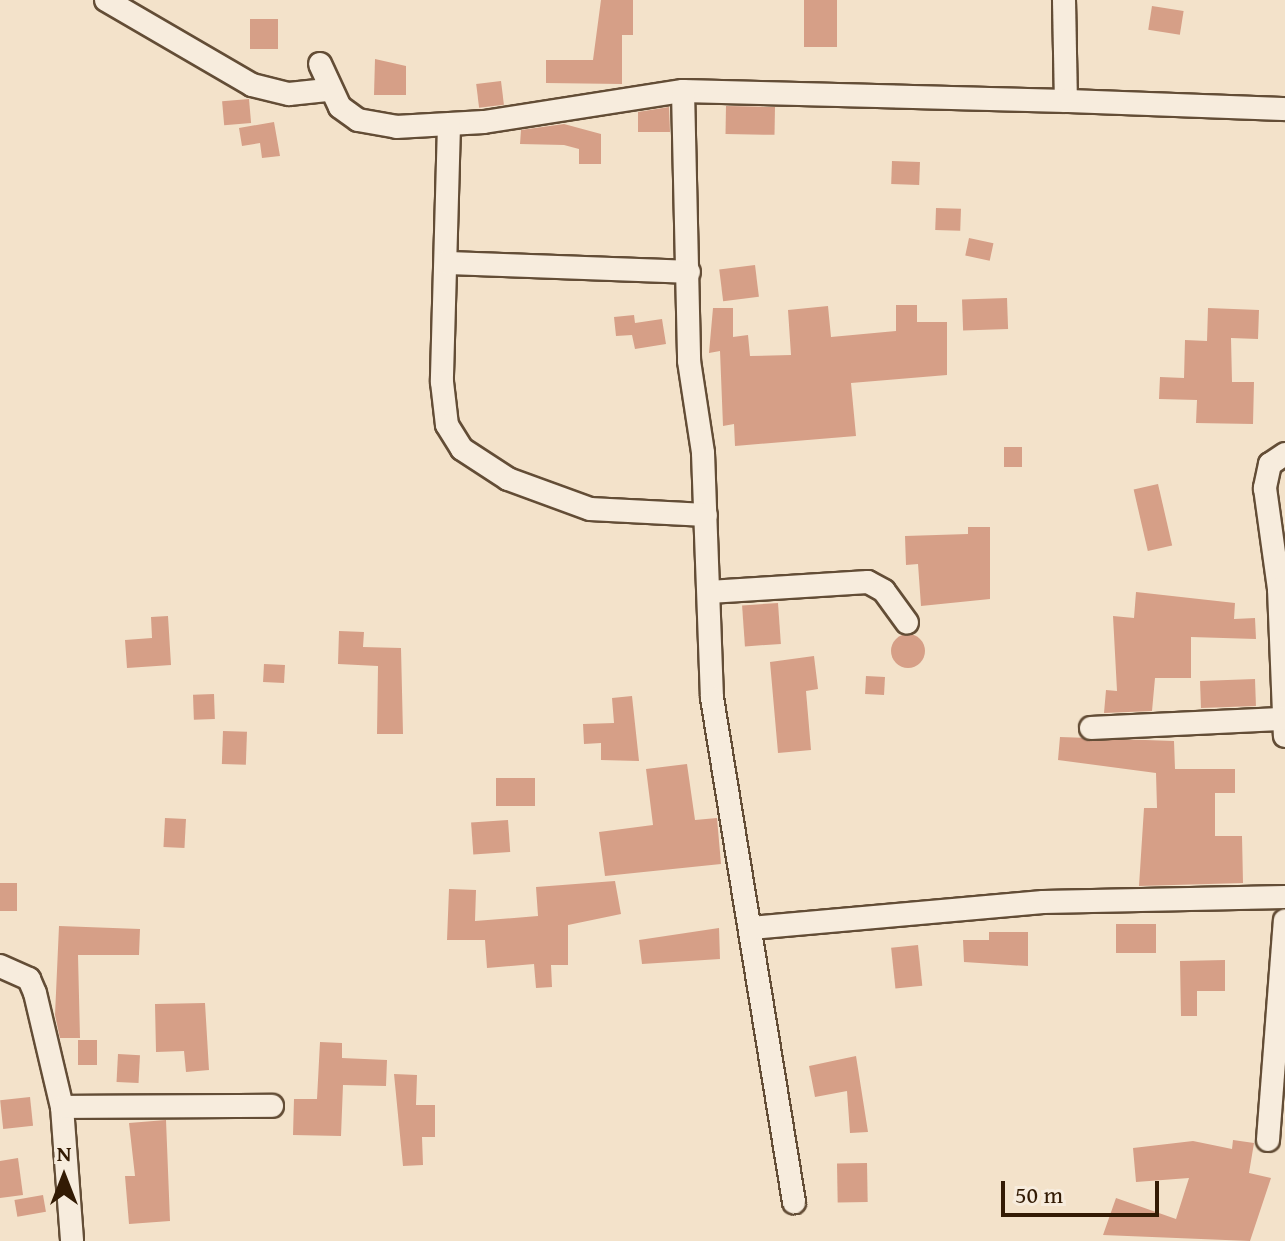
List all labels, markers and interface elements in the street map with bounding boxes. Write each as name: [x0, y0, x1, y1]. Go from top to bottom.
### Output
north arrow: [24, 1137, 104, 1217]
text: N: [57, 1137, 71, 1169]
scale bar: [1005, 1165, 1163, 1215]
text: 50 m: [1015, 1177, 1063, 1212]

